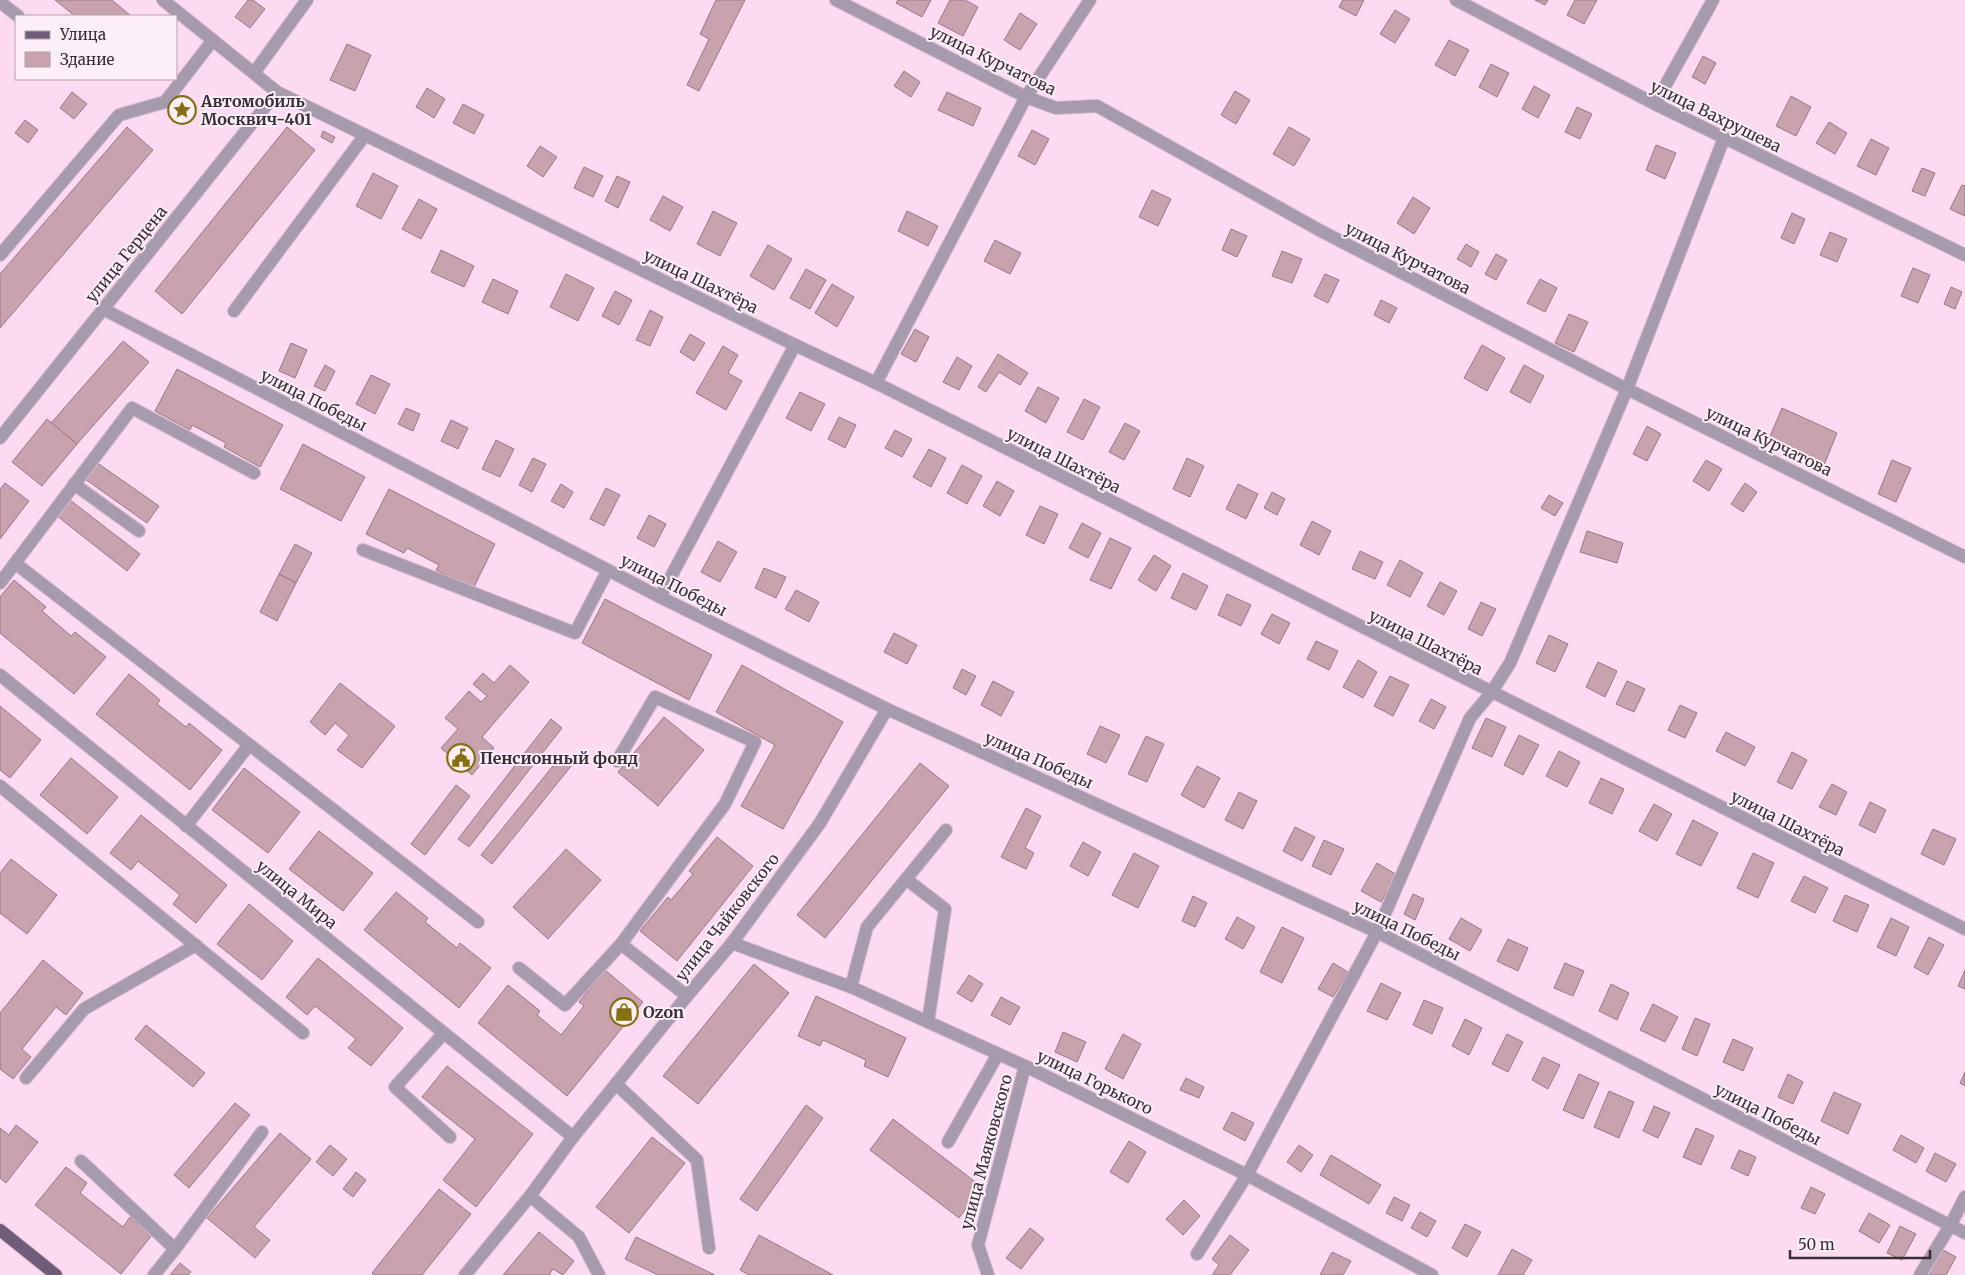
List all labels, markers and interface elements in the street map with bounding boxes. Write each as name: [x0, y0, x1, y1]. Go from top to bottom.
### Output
legend: [15, 15, 178, 80]
street label: улица Курчатова: [927, 21, 1060, 99]
text: Улица: [59, 25, 106, 44]
text: Здание: [60, 50, 114, 69]
street label: улица Вахрушева: [1647, 76, 1785, 157]
place label: Автомобиль Москвич-401: [200, 91, 312, 129]
place icon: Автомобиль Москвич-401: [167, 95, 197, 125]
street label: улица Герцена: [81, 201, 171, 306]
street label: улица Курчатова: [1342, 218, 1474, 298]
street label: улица Шахтёра: [640, 245, 762, 318]
street label: улица Победы: [257, 365, 371, 436]
street label: улица Курчатова: [1703, 402, 1836, 480]
street label: улица Шахтёра: [1004, 423, 1125, 497]
street label: улица Победы: [617, 550, 731, 621]
street label: улица Шахтёра: [1366, 605, 1487, 679]
street label: улица Победы: [982, 727, 1097, 793]
public building icon: Пенсионный фонд: [446, 743, 476, 773]
place label: Пенсионный фонд: [480, 748, 638, 768]
street label: улица Шахтёра: [1728, 786, 1849, 860]
street label: улица Чайковского: [671, 849, 783, 985]
street label: улица Мира: [253, 855, 342, 933]
street label: улица Победы: [1350, 895, 1464, 965]
shop icon: Ozon: [609, 997, 639, 1027]
place label: Ozon: [643, 1002, 684, 1022]
street label: улица Горького: [1034, 1045, 1156, 1119]
street label: улица Маяковского: [956, 1072, 1016, 1232]
street label: улица Победы: [1711, 1079, 1825, 1150]
scale bar: [1790, 1228, 1930, 1260]
text: 50 m: [1798, 1235, 1835, 1254]

